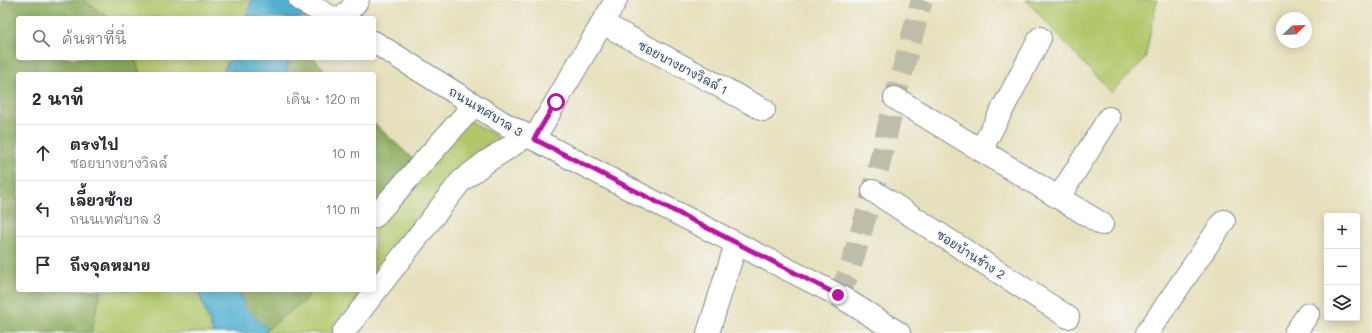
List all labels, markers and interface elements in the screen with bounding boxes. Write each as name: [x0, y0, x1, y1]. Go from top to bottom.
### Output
north arrow: [1276, 12, 1312, 48]
search box: [16, 16, 376, 60]
icon: search: [30, 27, 52, 49]
text: ค้นหาที่นี่: [62, 28, 127, 48]
street label: ซอยบางยางวิลล์ 1: [635, 37, 731, 97]
street label: ถนนเทศบาล 3: [446, 83, 526, 139]
text: 2 นาที: [32, 87, 84, 109]
text: เดิน · 120 m: [286, 90, 360, 107]
route start: [547, 93, 565, 111]
text: ตรงไป: [70, 134, 119, 154]
icon: ahead: [32, 142, 54, 164]
text: 10 m: [332, 144, 360, 161]
text: ซอยบางยางวิลล์: [70, 154, 168, 171]
text: เลี้ยวซ้าย: [70, 190, 133, 210]
icon: left: [32, 198, 54, 220]
text: 110 m: [326, 200, 360, 217]
text: ถนนเทศบาล 3: [70, 210, 161, 227]
map controls: [1324, 213, 1360, 321]
button: +: [1324, 213, 1360, 249]
street label: ซอยบ้านช้าง 2: [934, 226, 1008, 282]
button: −: [1324, 249, 1360, 285]
icon: arrive: [32, 254, 54, 276]
text: ถึงจุดหมาย: [70, 255, 150, 275]
button: layers: [1324, 285, 1360, 321]
route end: [829, 286, 847, 304]

